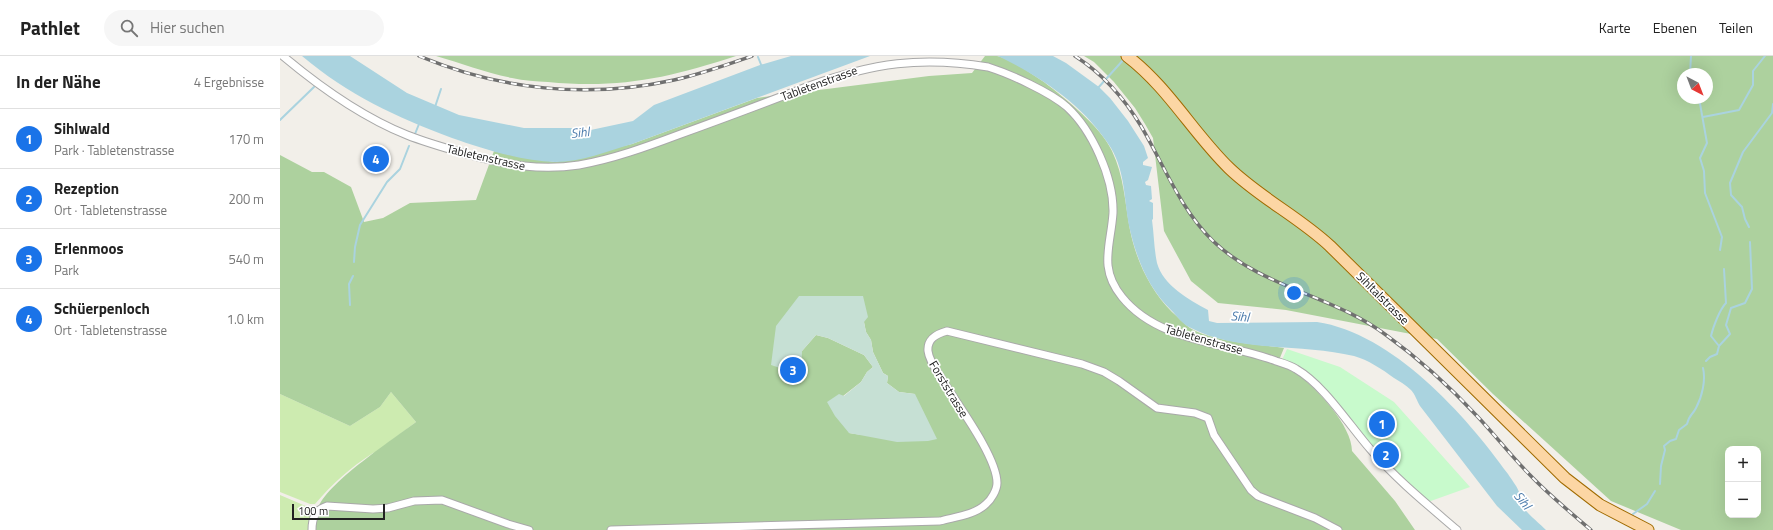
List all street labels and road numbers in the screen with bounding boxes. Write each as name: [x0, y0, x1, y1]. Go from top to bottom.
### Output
street label: Tabletenstrasse: [778, 60, 860, 106]
street label: Tabletenstrasse: [445, 139, 527, 175]
street label: Sihltalstrasse: [1352, 267, 1414, 329]
street label: Tabletenstrasse: [1163, 319, 1245, 359]
street label: Forststrasse: [924, 357, 974, 421]

